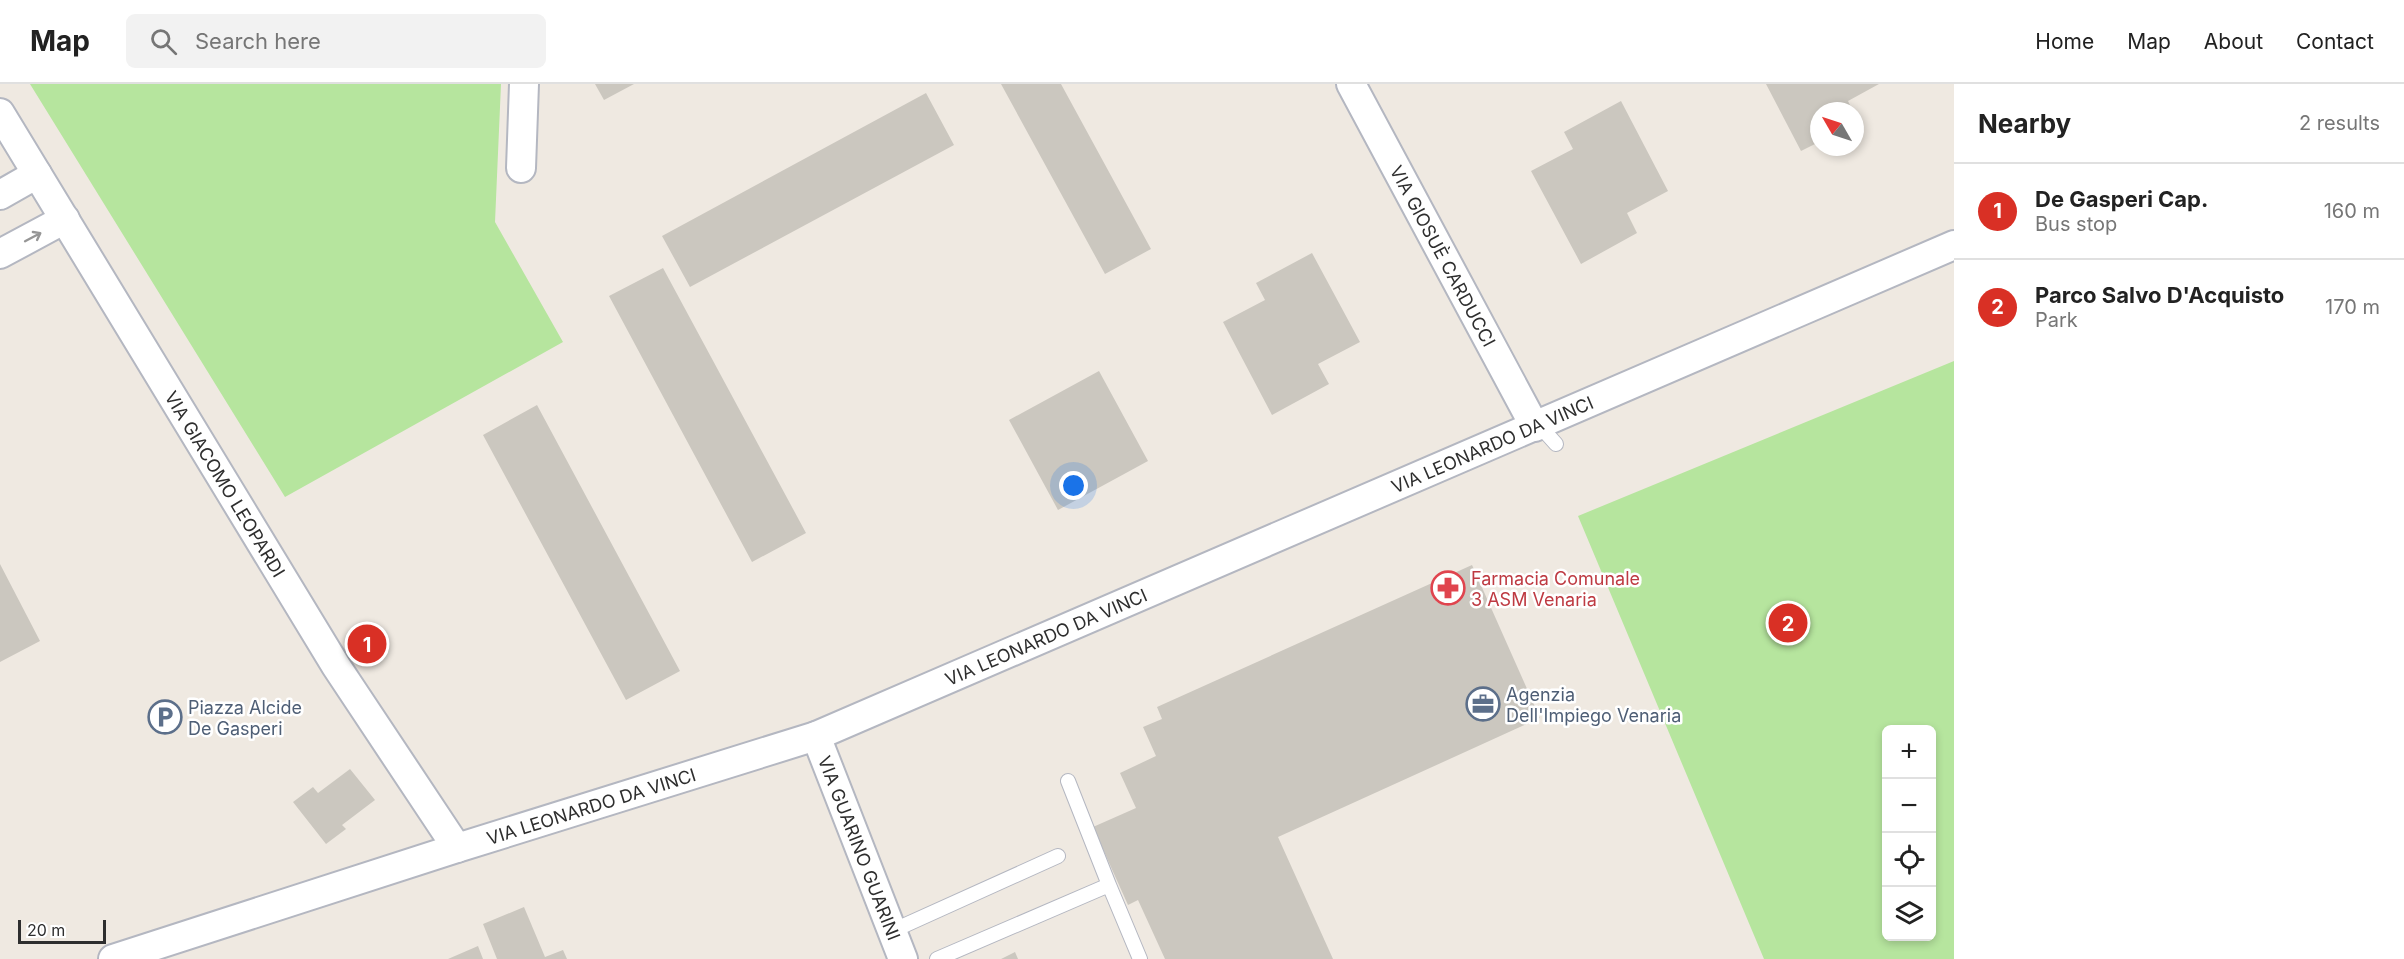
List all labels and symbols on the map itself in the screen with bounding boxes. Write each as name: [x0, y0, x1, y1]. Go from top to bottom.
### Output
north arrow: [1810, 102, 1864, 156]
street label: VIA GIOSUÈ CARDUCCI: [1386, 162, 1500, 350]
one-way arrow: [23, 231, 41, 242]
street label: VIA GIACOMO LEOPARDI: [161, 387, 290, 581]
street label: VIA LEONARDO DA VINCI: [1388, 391, 1596, 497]
your location: [1059, 471, 1088, 500]
place label: Farmacia Comunale 3 ASM Venaria: [1471, 568, 1640, 610]
pharmacy icon: Farmacia Comunale 3 ASM Venaria: [1430, 570, 1466, 606]
street label: VIA LEONARDO DA VINCI: [942, 584, 1150, 690]
pin: 2: [1768, 600, 1808, 646]
pin: 1: [348, 622, 386, 666]
place label: Agenzia Dell'Impiego Venaria: [1506, 684, 1681, 726]
office icon: Agenzia Dell'Impiego Venaria: [1465, 686, 1501, 722]
place label: Piazza Alcide De Gasperi: [188, 697, 302, 739]
parking icon: Piazza Alcide De Gasperi: [147, 699, 183, 735]
street label: VIA GUARINO GUARINI: [814, 753, 905, 943]
street label: VIA LEONARDO DA VINCI: [484, 764, 698, 849]
scale bar: [18, 917, 106, 944]

